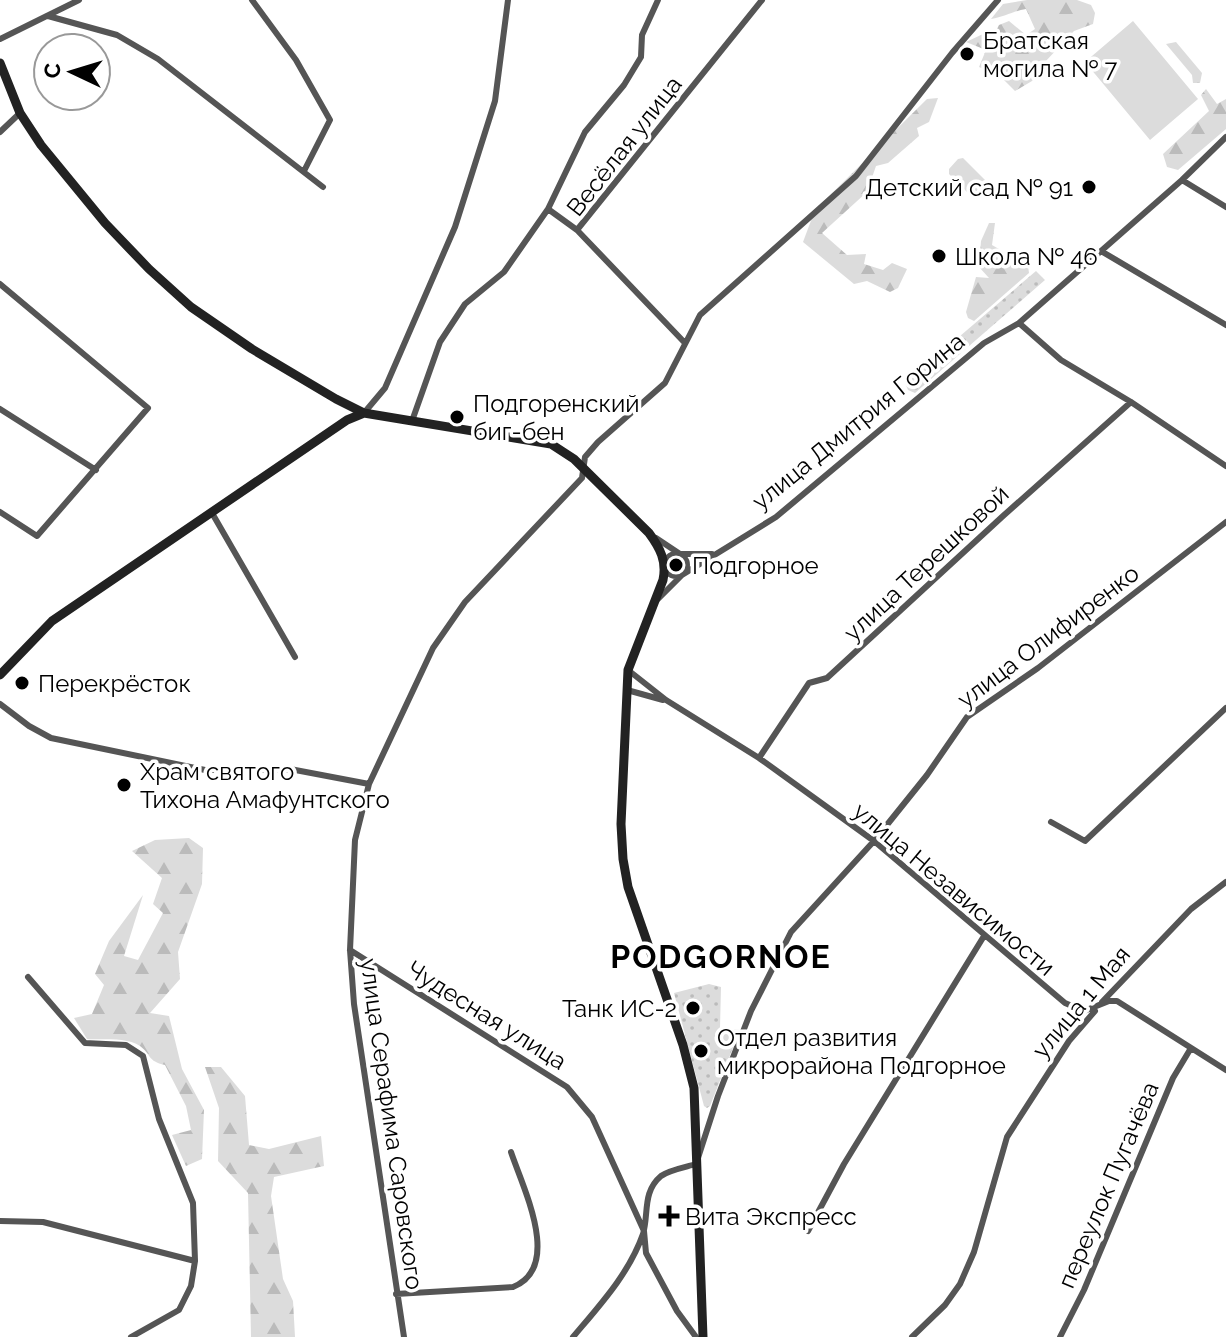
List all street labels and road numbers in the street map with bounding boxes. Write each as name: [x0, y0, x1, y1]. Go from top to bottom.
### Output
street label: Весёлая улица: [560, 70, 688, 222]
street label: улица Дмитрия Горина: [746, 326, 970, 516]
street label: улица Терешковой: [838, 479, 1014, 647]
street label: улица Олифиренко: [951, 558, 1145, 714]
street label: улица Независимости: [847, 796, 1061, 982]
street label: улица 1 Мая: [1026, 940, 1136, 1064]
street label: Чудесная улица: [402, 954, 572, 1076]
street label: улица Серафима Саровского: [354, 956, 430, 1292]
street label: переулок Пугачёва: [1051, 1078, 1165, 1292]

